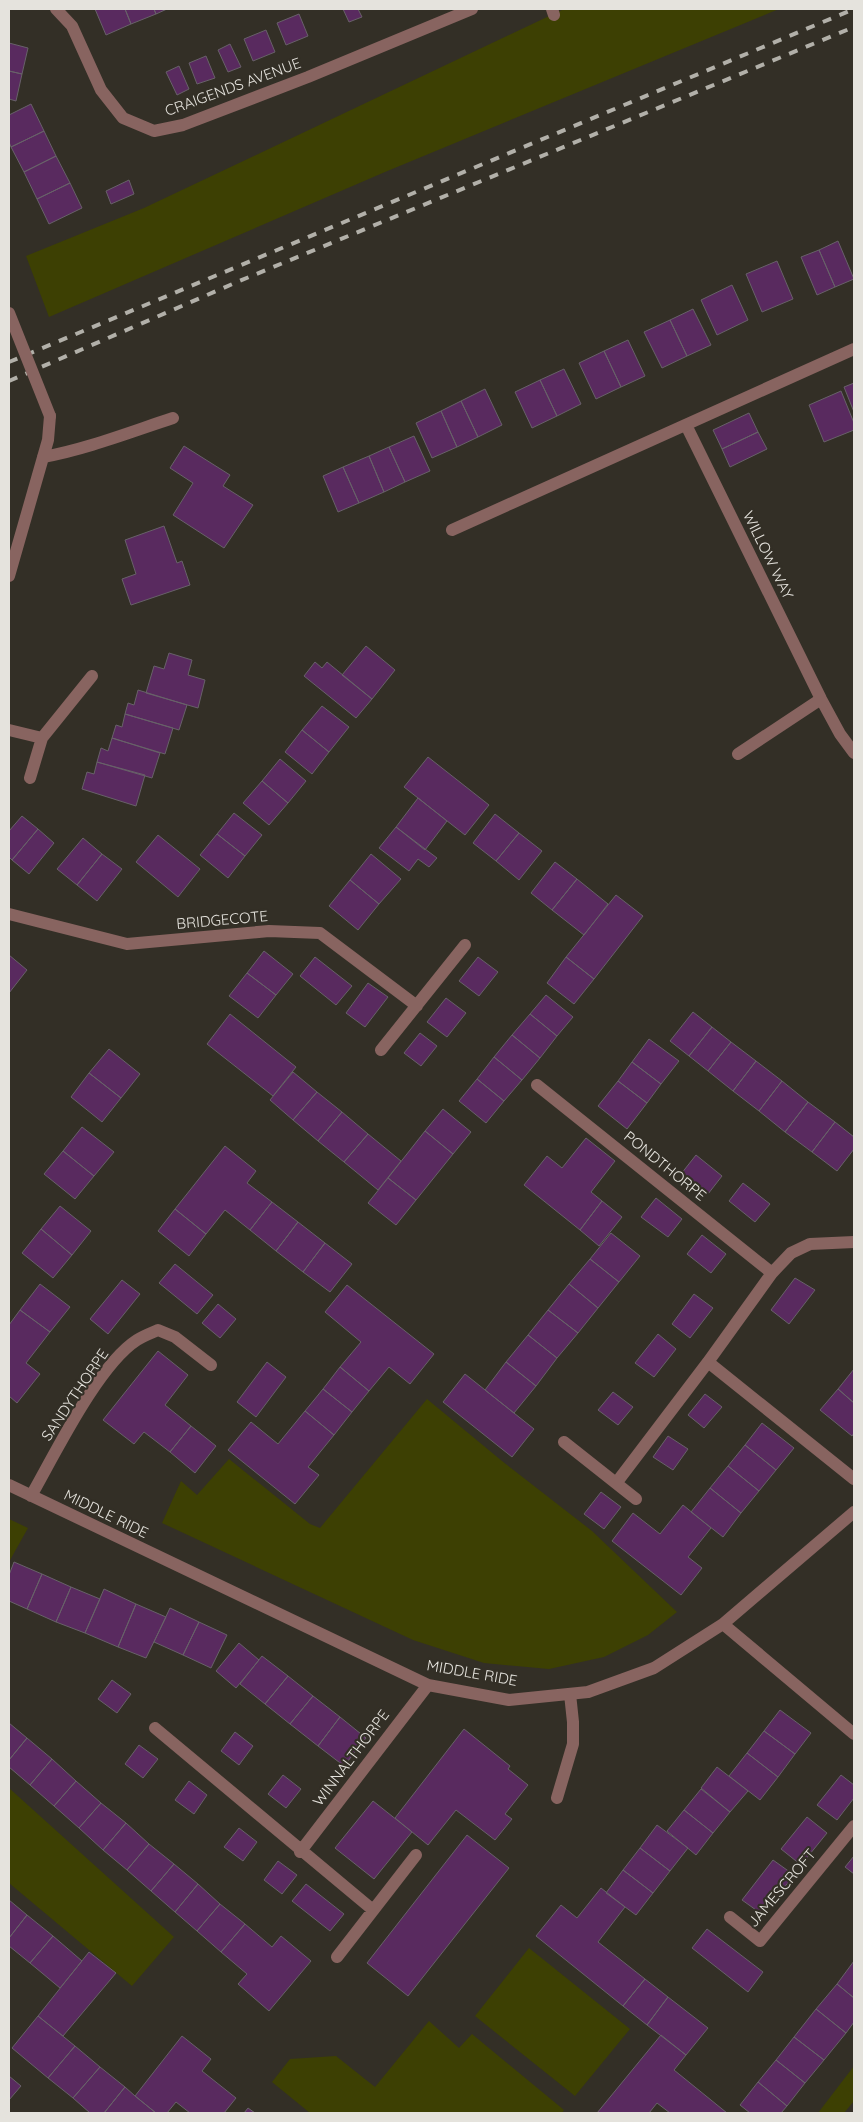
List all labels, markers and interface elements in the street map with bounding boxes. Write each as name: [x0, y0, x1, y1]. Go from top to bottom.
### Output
street label: CRAIGENDS AVENUE: [162, 53, 303, 120]
street label: WILLOW WAY: [739, 508, 798, 602]
street label: BRIDGECOTE: [175, 906, 269, 933]
street label: PONDTHORPE: [620, 1127, 710, 1205]
street label: SANDYTHORPE: [37, 1345, 112, 1444]
street label: MIDDLE RIDE: [61, 1485, 151, 1542]
street label: MIDDLE RIDE: [425, 1655, 519, 1690]
street label: WINNALTHORPE: [308, 1706, 393, 1810]
street label: JAMESCROFT: [743, 1845, 820, 1931]

